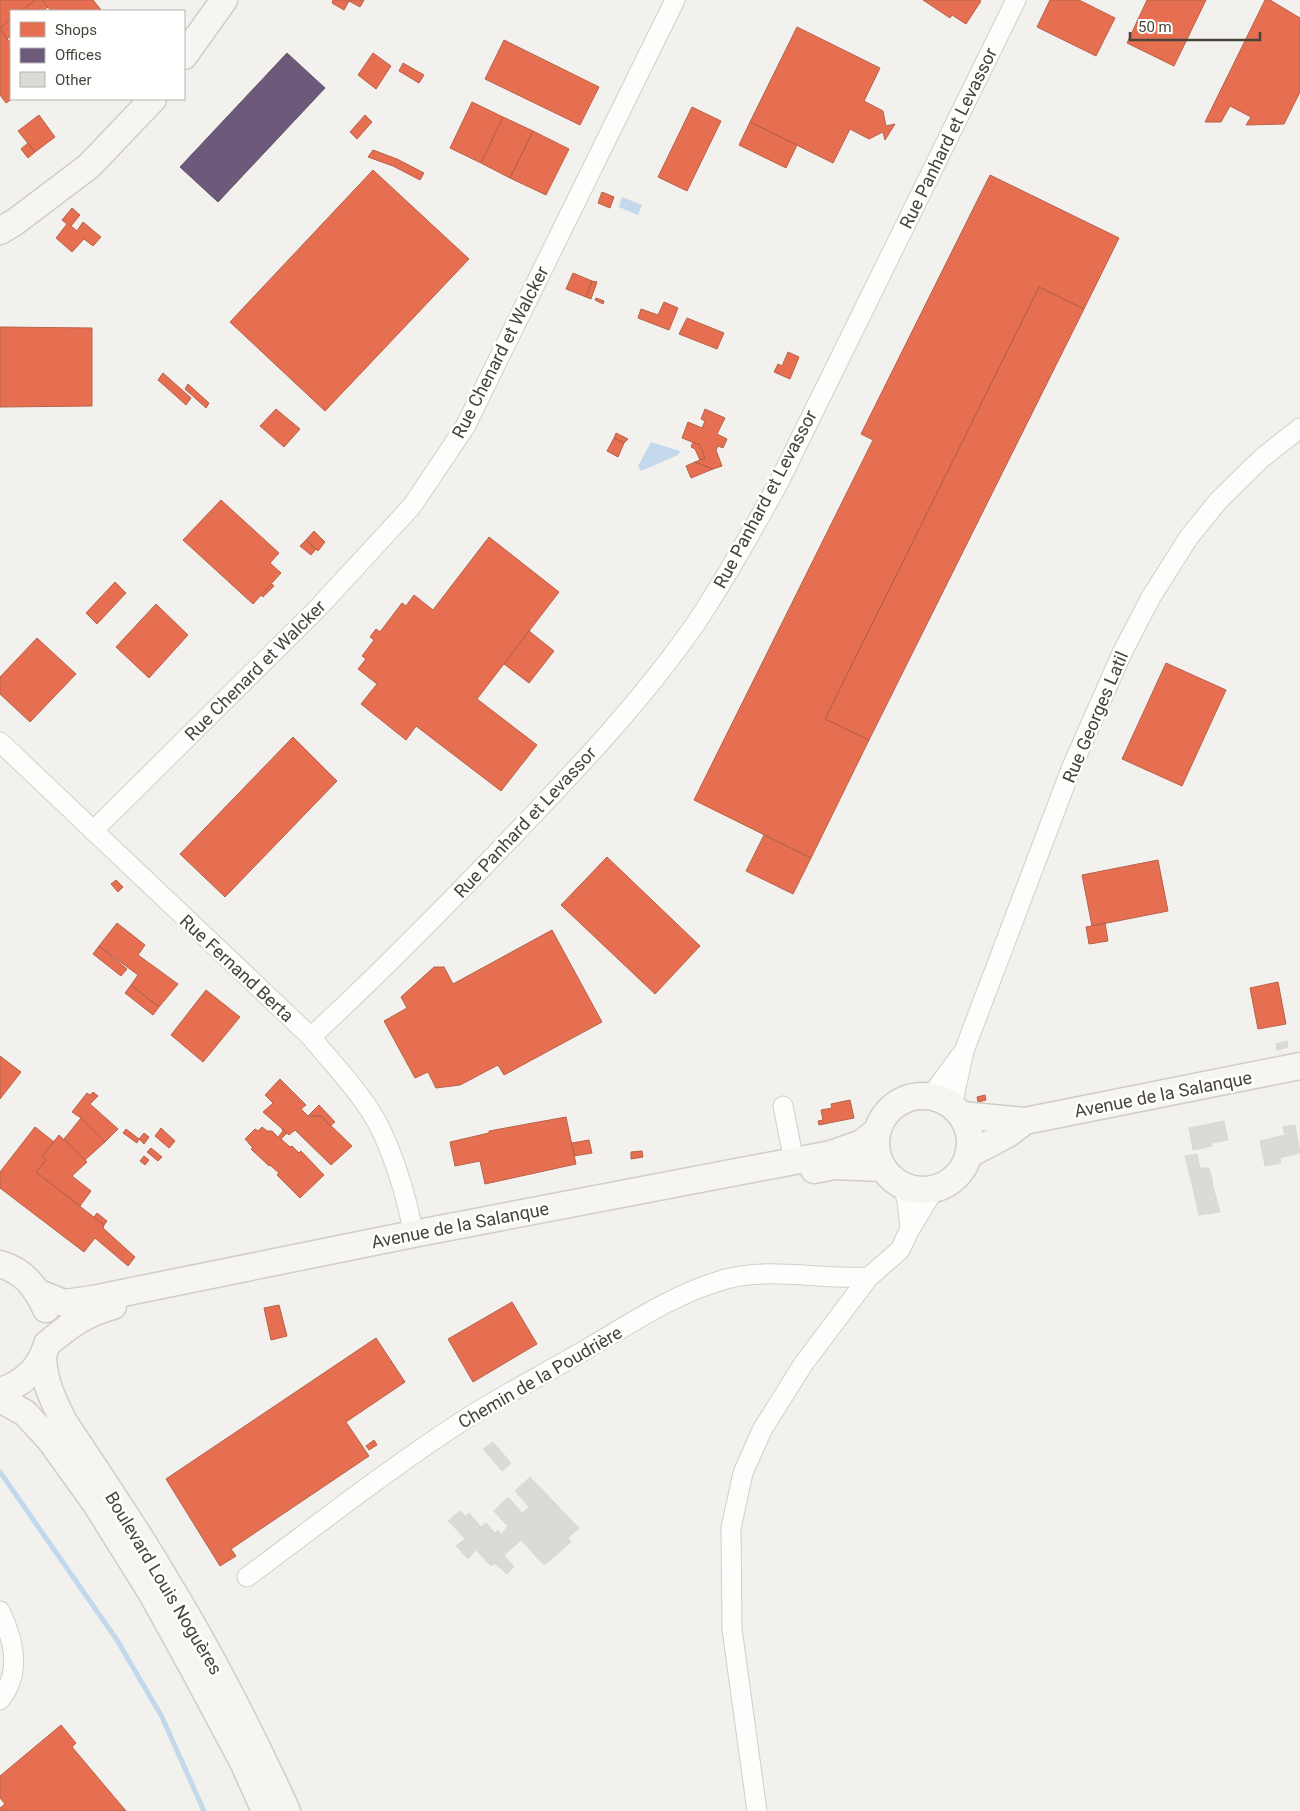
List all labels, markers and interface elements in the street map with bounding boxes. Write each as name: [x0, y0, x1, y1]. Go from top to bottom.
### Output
legend: [10, 10, 185, 100]
scale bar: [1130, 10, 1260, 42]
text: 50 m: [1138, 18, 1172, 36]
text: Shops: [55, 21, 97, 39]
street label: Rue Panhard et Levassor: [895, 44, 1001, 232]
text: Offices: [55, 46, 102, 64]
text: Other: [55, 71, 92, 89]
street label: Rue Chenard et Walcker: [447, 262, 553, 442]
street label: Rue Panhard et Levassor: [709, 406, 821, 592]
street label: Rue Chenard et Walcker: [180, 595, 330, 745]
street label: Rue Georges Latil: [1058, 648, 1132, 786]
street label: Rue Panhard et Levassor: [450, 742, 600, 902]
street label: Rue Fernand Berta: [176, 910, 298, 1026]
street label: Avenue de la Salanque: [1072, 1066, 1254, 1122]
street label: Avenue de la Salanque: [369, 1197, 551, 1253]
street label: Chemin de la Poudrière: [454, 1322, 626, 1432]
street label: Boulevard Louis Noguères: [101, 1488, 227, 1678]

